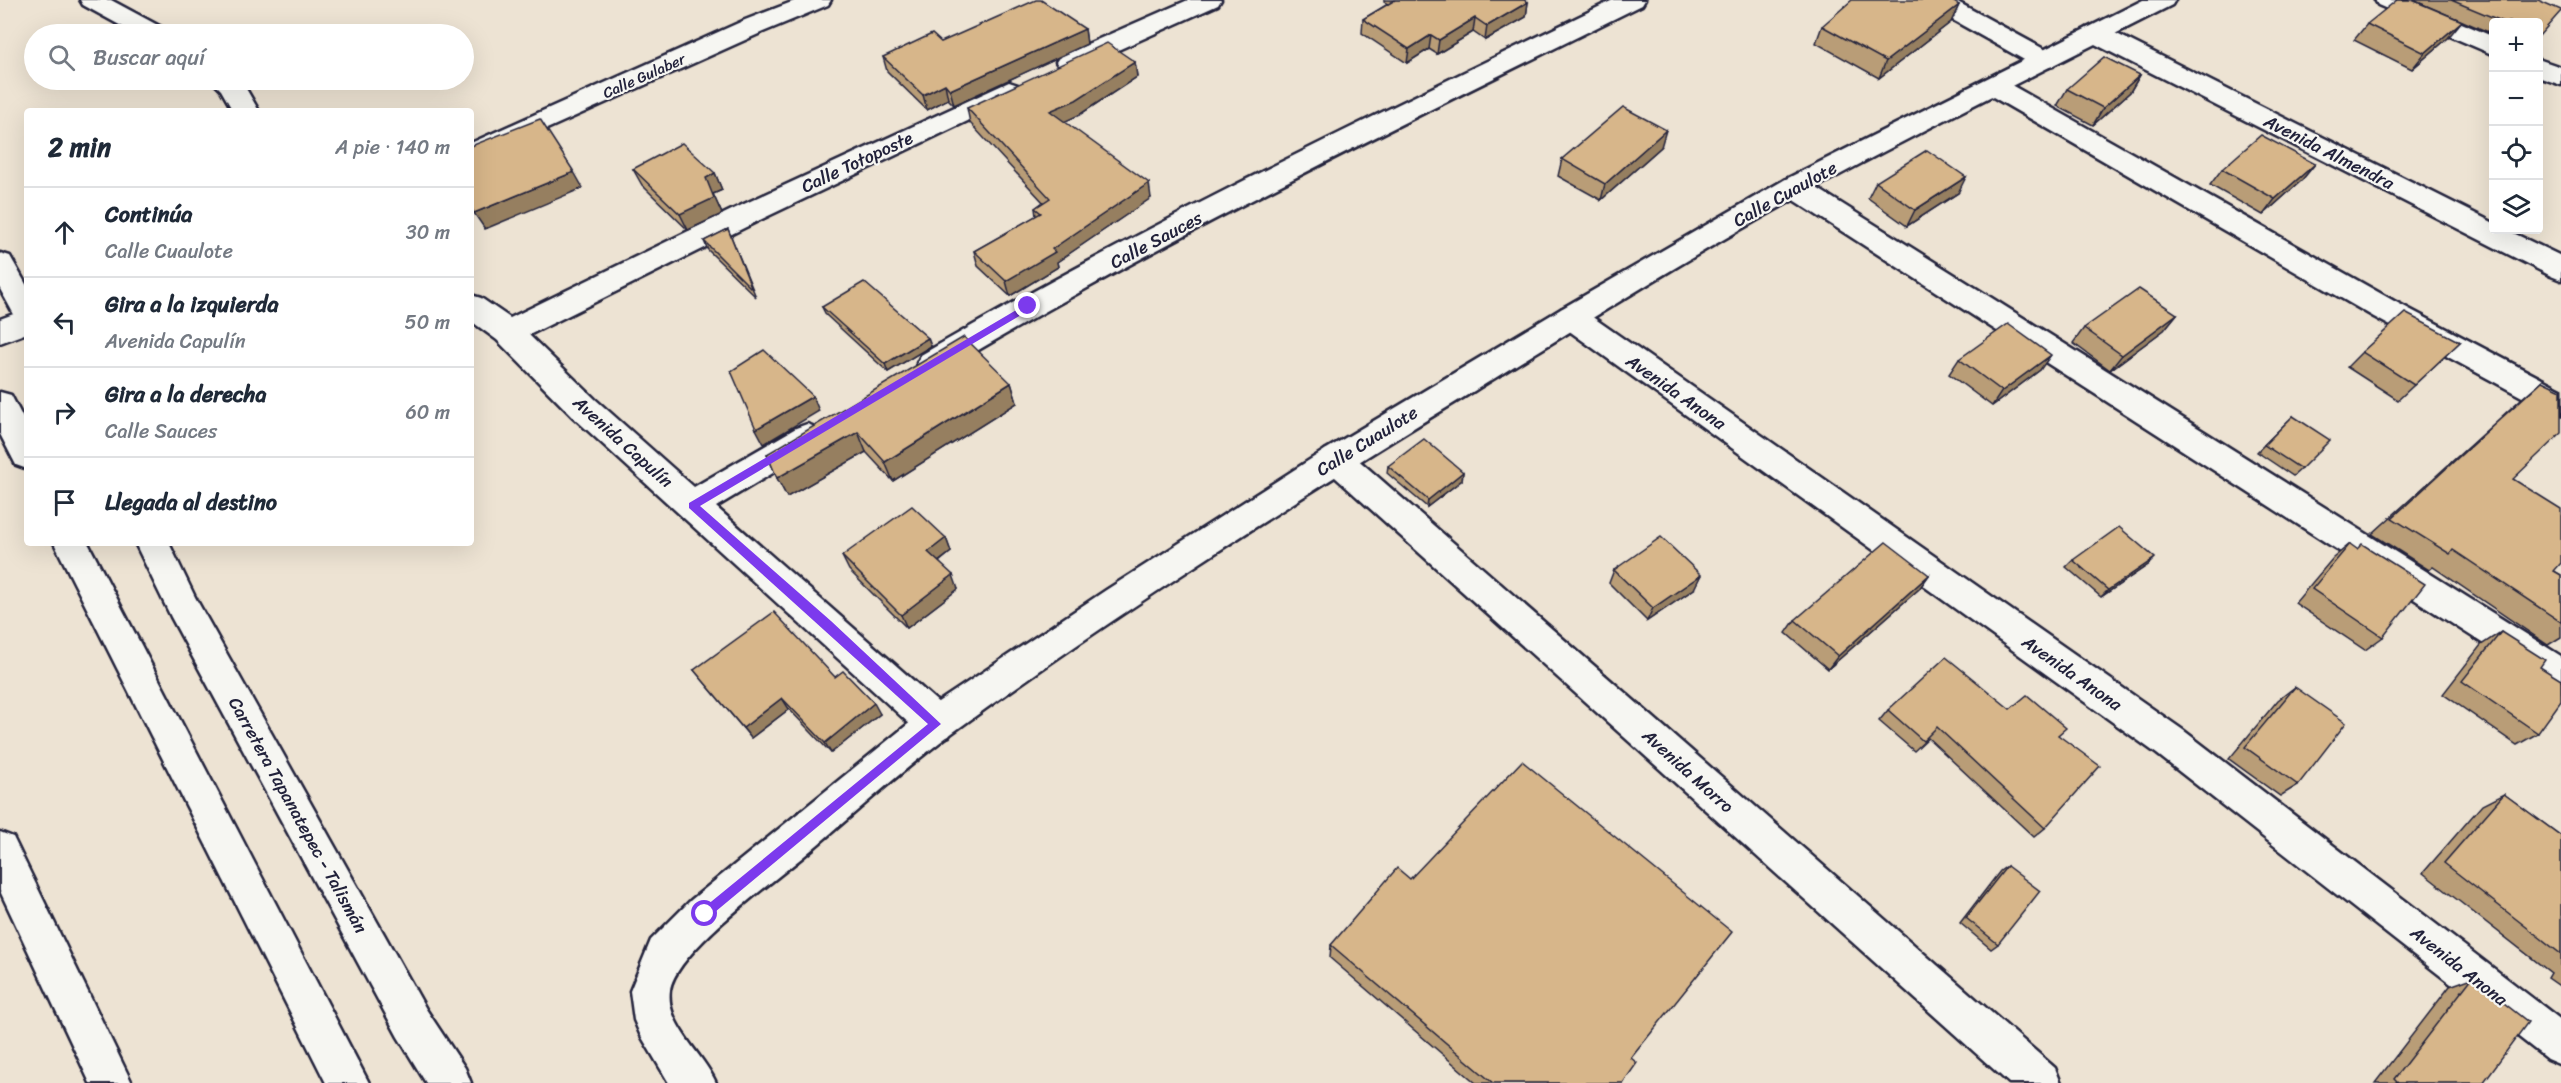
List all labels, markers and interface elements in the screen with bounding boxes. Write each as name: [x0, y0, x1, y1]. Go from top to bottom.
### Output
map controls: [2489, 18, 2543, 234]
button: +: [2489, 18, 2543, 72]
search box: [24, 24, 474, 90]
text: Buscar aquí: [93, 38, 205, 77]
icon: search: [45, 41, 78, 74]
street label: Calle Gulaber: [598, 46, 690, 106]
button: −: [2489, 72, 2543, 126]
street label: Avenida Almendra: [2257, 105, 2401, 199]
street label: Calle Totoposte: [796, 122, 919, 202]
text: 2 min: [48, 124, 111, 170]
button: locate: [2489, 126, 2543, 180]
text: A pie · 140 m: [335, 130, 450, 165]
street label: Calle Cuaulote: [1727, 152, 1843, 236]
button: layers: [2489, 180, 2543, 234]
text: Continúa: [105, 195, 192, 234]
street label: Calle Sauces: [1104, 202, 1209, 278]
text: 30 m: [406, 215, 450, 250]
icon: ahead: [48, 216, 81, 249]
text: Calle Cuaulote: [105, 234, 233, 269]
text: Gira a la izquierda: [105, 285, 278, 324]
route end: [1014, 292, 1040, 318]
text: 50 m: [405, 305, 450, 340]
icon: left: [48, 306, 81, 339]
text: Avenida Capulín: [105, 324, 246, 359]
street label: Avenida Anona: [1618, 345, 1734, 439]
text: Gira a la derecha: [105, 375, 266, 414]
street label: Avenida Capulín: [565, 387, 681, 496]
text: 60 m: [405, 395, 450, 430]
icon: right: [48, 396, 81, 429]
street label: Calle Cuaulote: [1310, 397, 1424, 485]
text: Calle Sauces: [105, 414, 217, 449]
text: Llegada al destino: [105, 483, 277, 522]
icon: arrive: [48, 486, 81, 519]
street label: Avenida Anona: [2014, 626, 2130, 720]
street label: Carretera Tapanatepec - Talismán: [219, 691, 377, 940]
street label: Avenida Morro: [1634, 720, 1741, 821]
route start: [691, 900, 717, 926]
street label: Avenida Anona: [2402, 917, 2516, 1015]

